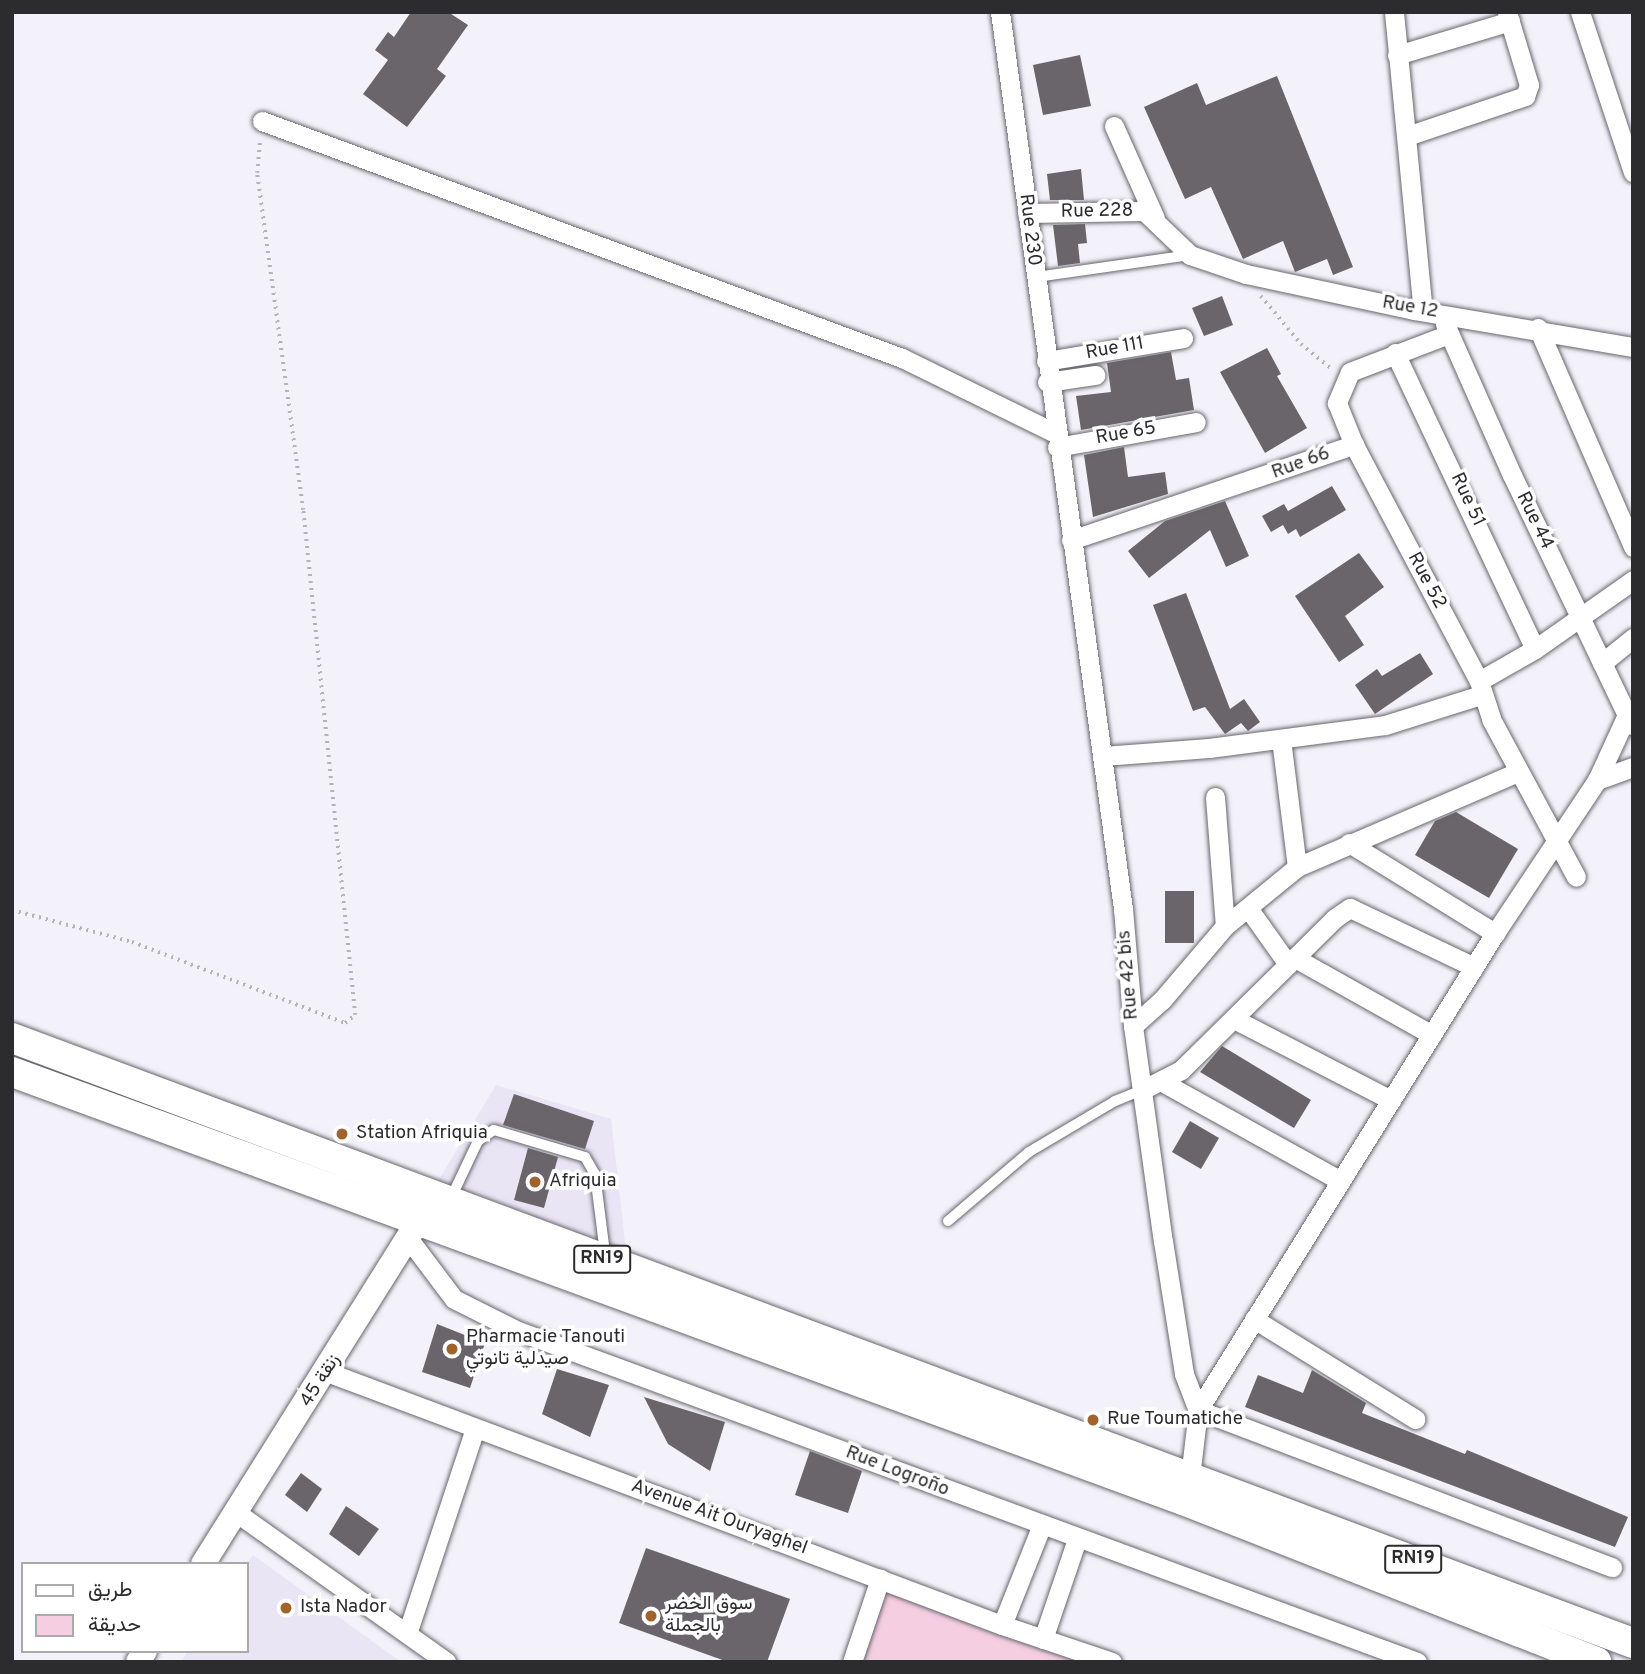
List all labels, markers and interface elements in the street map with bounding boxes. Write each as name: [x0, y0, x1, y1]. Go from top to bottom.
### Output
street label: Rue 230: [1013, 193, 1045, 267]
street label: Rue 228: [1061, 200, 1133, 224]
street label: Rue 12: [1380, 292, 1440, 324]
street label: Rue 111: [1084, 333, 1146, 365]
street label: Rue 65: [1094, 417, 1158, 451]
street label: Rue 66: [1269, 443, 1333, 485]
street label: Rue 51: [1445, 470, 1489, 530]
street label: Rue 44: [1510, 488, 1558, 554]
street label: Rue 52: [1402, 549, 1450, 613]
street label: Rue 42 bis: [1114, 929, 1144, 1021]
place label: Station Afriquia: [356, 1123, 489, 1145]
marker: Station Afriquia: [334, 1126, 350, 1142]
place label: Afriquia: [549, 1171, 616, 1193]
marker: Afriquia: [527, 1174, 543, 1190]
road number: RN19: [572, 1244, 632, 1274]
place label: Pharmacie Tanouti صيدلية تانوتي: [466, 1327, 626, 1371]
marker: Pharmacie Tanouti صيدلية تانوتي: [444, 1341, 460, 1357]
street label: زنقة 45: [296, 1350, 346, 1412]
place label: Rue Toumatiche: [1107, 1409, 1244, 1431]
marker: Rue Toumatiche: [1085, 1412, 1101, 1428]
street label: Rue Logroño: [842, 1442, 952, 1502]
street label: Avenue Ait Ouryaghel: [627, 1475, 811, 1561]
road number: RN19: [1383, 1544, 1443, 1574]
legend: [21, 1562, 248, 1653]
text: طريق: [88, 1577, 133, 1604]
place label: سوق الخضر بالجملة: [665, 1594, 753, 1638]
place label: Ista Nador: [300, 1597, 387, 1619]
marker: Ista Nador: [278, 1600, 294, 1616]
marker: سوق الخضر بالجملة: [643, 1608, 659, 1624]
text: حديقة: [88, 1612, 141, 1639]

